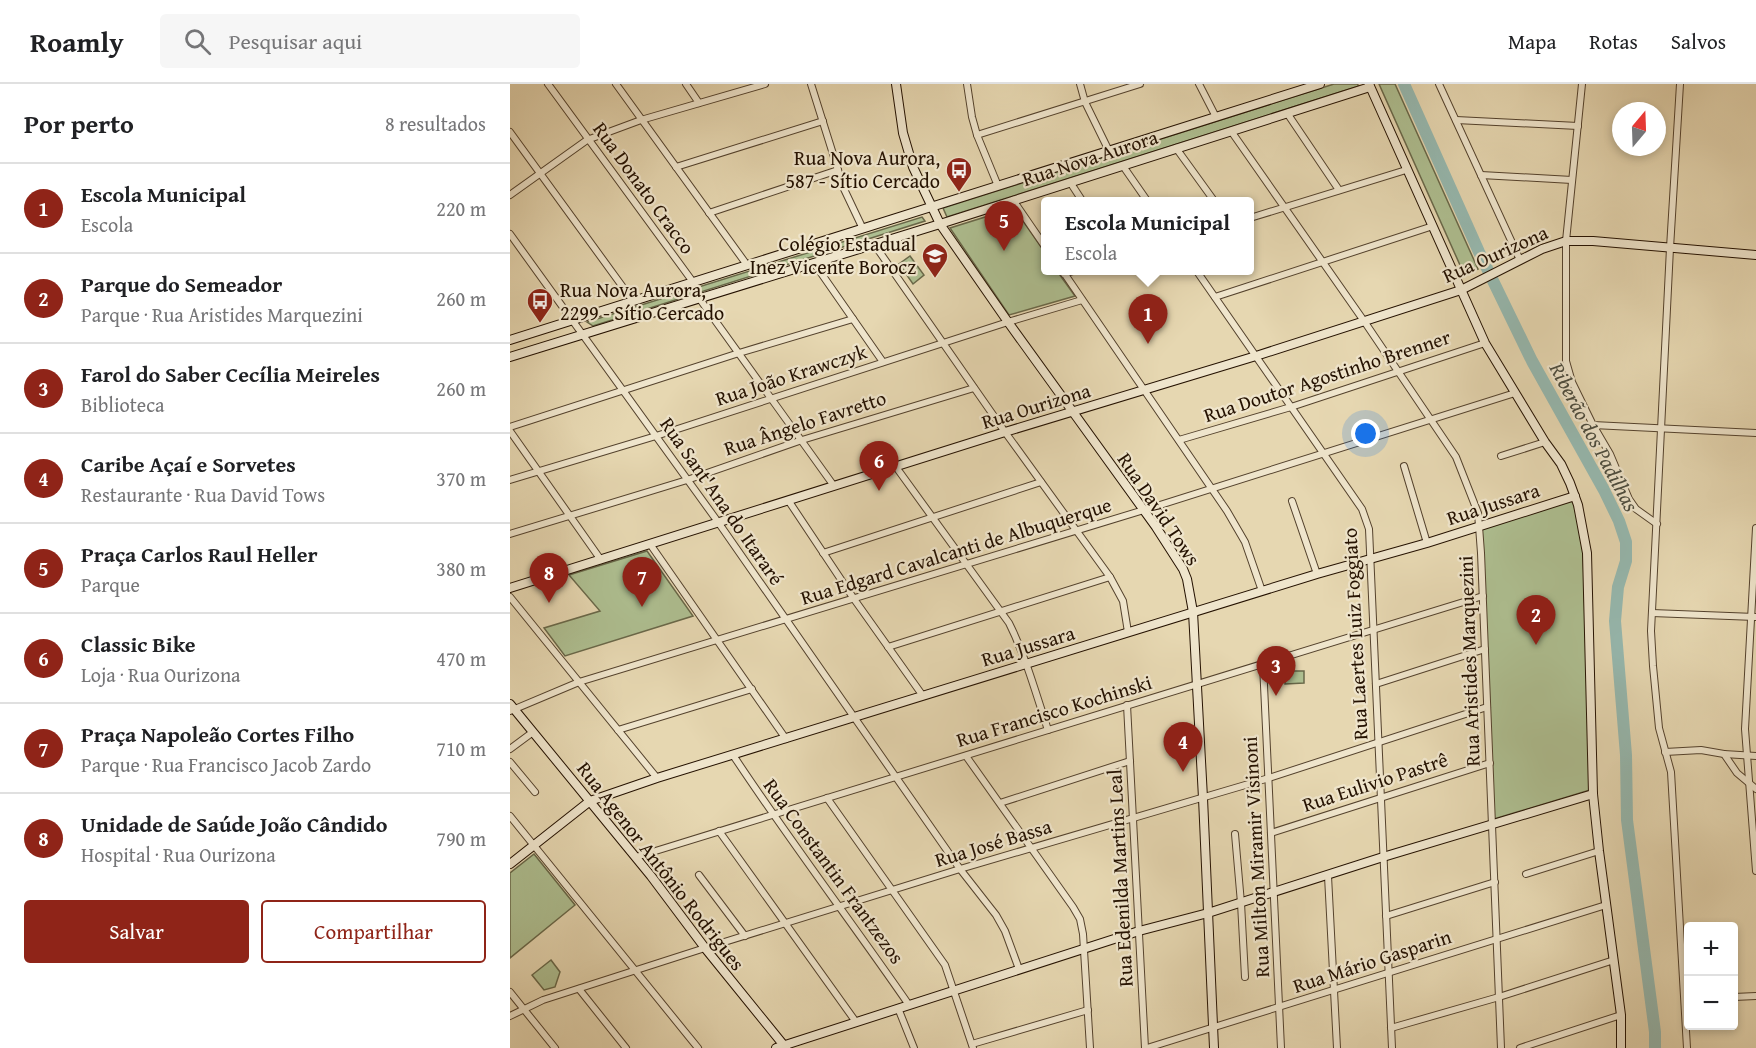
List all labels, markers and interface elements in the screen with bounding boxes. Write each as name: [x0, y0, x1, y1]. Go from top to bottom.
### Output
search box: [160, 14, 580, 68]
text: Roamly: [30, 21, 124, 62]
icon: search: [181, 25, 214, 58]
text: Pesquisar aqui: [229, 25, 362, 57]
text: Mapa: [1508, 26, 1556, 57]
text: Rotas: [1589, 26, 1638, 57]
text: Salvos: [1671, 26, 1726, 57]
north arrow: [1612, 102, 1666, 156]
text: Por perto: [24, 104, 134, 143]
text: 8 resultados: [385, 109, 486, 138]
street label: Rua Donato Cracco: [586, 116, 702, 260]
street label: Rua Nova Aurora: [1018, 122, 1162, 193]
place label: Rua Nova Aurora, 587 - Sítio Cercado: [785, 143, 940, 195]
bus stop icon: Rua Nova Aurora, 587 - Sítio Cercado: [944, 155, 974, 193]
text: Escola Municipal: [81, 178, 246, 210]
text: 1: [38, 194, 49, 223]
text: 220 m: [436, 194, 486, 223]
popup: [1041, 197, 1254, 275]
pin: 5: [984, 202, 1024, 251]
text: Escola Municipal: [1065, 206, 1230, 238]
text: Escola: [81, 210, 133, 239]
street label: Rua Ourizona: [1437, 217, 1553, 290]
place label: Colégio Estadual Inez Vicente Borocz: [750, 229, 916, 281]
text: Escola: [1065, 238, 1117, 267]
school or university icon: Colégio Estadual Inez Vicente Borocz: [920, 241, 950, 279]
text: Parque do Semeador: [81, 268, 282, 300]
place label: Rua Nova Aurora, 2299 - Sítio Cercado: [560, 275, 724, 327]
text: 2: [38, 284, 49, 313]
text: 260 m: [436, 284, 486, 313]
bus stop icon: Rua Nova Aurora, 2299 - Sítio Cercado: [525, 286, 555, 324]
pin: 1: [1128, 294, 1168, 344]
text: Parque · Rua Aristides Marquezini: [81, 300, 363, 329]
street label: Rua Doutor Agostinho Brenner: [1200, 322, 1454, 429]
street label: Rua João Krawczyk: [711, 336, 871, 413]
water label: Riberão dos Padilhas: [1542, 356, 1647, 517]
text: Farol do Saber Cecília Meireles: [81, 358, 380, 390]
text: 3: [38, 374, 49, 403]
text: 260 m: [436, 374, 486, 403]
street label: Rua Ourizona: [978, 375, 1094, 436]
street label: Rua Ângelo Favretto: [720, 383, 890, 462]
text: Biblioteca: [81, 390, 165, 419]
street label: Rua Sant'Ana do Itararé: [653, 411, 791, 591]
your location: [1351, 419, 1380, 448]
pin: 6: [860, 442, 898, 491]
street label: Rua David Tows: [1111, 446, 1208, 571]
text: Caribe Açaí e Sorvetes: [81, 448, 296, 480]
text: 4: [38, 464, 49, 493]
text: 370 m: [436, 464, 486, 493]
street label: Rua Jussara: [1443, 475, 1544, 532]
text: Restaurante · Rua David Tows: [81, 480, 325, 509]
street label: Rua Edgard Cavalcanti de Albuquerque: [797, 489, 1115, 612]
street label: Rua Laertes Luiz Foggiato: [1334, 527, 1375, 741]
text: Praça Carlos Raul Heller: [81, 538, 318, 570]
text: 5: [38, 554, 49, 583]
text: 380 m: [436, 554, 486, 583]
pin: 8: [530, 554, 568, 603]
street label: Rua Aristides Marquezini: [1450, 555, 1487, 767]
pin: 7: [622, 558, 662, 607]
text: Parque: [81, 570, 140, 599]
pin: 2: [1516, 596, 1556, 645]
street label: Rua Jussara: [978, 617, 1079, 673]
text: Classic Bike: [81, 628, 196, 660]
text: 6: [38, 644, 49, 673]
text: 470 m: [436, 644, 486, 673]
pin: 3: [1256, 646, 1296, 696]
text: Loja · Rua Ourizona: [81, 660, 241, 689]
street label: Rua Francisco Kochinski: [953, 667, 1156, 754]
text: Praça Napoleão Cortes Filho: [81, 718, 354, 750]
pin: 4: [1164, 722, 1202, 772]
text: 7: [38, 734, 49, 763]
text: 710 m: [436, 734, 486, 763]
street label: Rua Milton Miramir Visinoni: [1235, 735, 1276, 978]
street label: Rua Eulivio Pastrê: [1298, 744, 1451, 819]
text: Parque · Rua Francisco Jacob Zardo: [81, 750, 371, 779]
street label: Rua Agenor Antônio Rodrigues: [570, 755, 752, 976]
street label: Rua Edenilda Martins Leal: [1099, 768, 1140, 988]
street label: Rua Constantin Frantzezos: [757, 772, 912, 970]
text: Unidade de Saúde João Cândido: [81, 808, 387, 840]
street label: Rua José Bassa: [931, 811, 1055, 874]
text: 8: [38, 824, 49, 853]
text: 790 m: [436, 824, 486, 853]
text: Hospital · Rua Ourizona: [81, 840, 276, 869]
button: Salvar: [24, 900, 249, 963]
button: Compartilhar: [261, 900, 486, 963]
street label: Rua Mário Gasparin: [1289, 921, 1455, 1000]
map controls: [1684, 922, 1738, 1030]
button: +: [1684, 922, 1738, 976]
button: −: [1684, 976, 1738, 1030]

